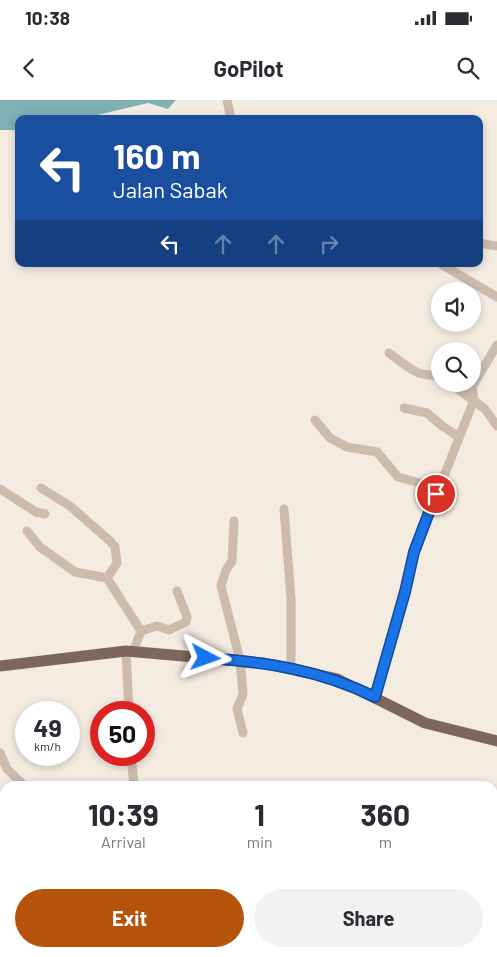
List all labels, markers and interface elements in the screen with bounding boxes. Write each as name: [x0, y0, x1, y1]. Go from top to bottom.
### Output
text: 10:38: [25, 6, 70, 29]
icon: back: [15, 54, 43, 82]
icon: search: [454, 54, 482, 82]
text: GoPilot: [213, 55, 284, 81]
text: 160 m: [113, 134, 200, 176]
icon: left: [30, 135, 95, 200]
text: Jalan Sabak: [113, 176, 228, 202]
icon: left: [156, 230, 184, 258]
icon: ahead: [209, 230, 237, 258]
icon: ahead: [262, 230, 290, 258]
icon: right: [315, 230, 343, 258]
map controls: [431, 282, 481, 392]
button: sound: [431, 282, 481, 332]
button: search: [431, 342, 481, 392]
pin: [415, 473, 457, 515]
icon: arrive: [422, 480, 450, 508]
position arrow: [179, 631, 231, 683]
speed limit sign: 50: [90, 701, 155, 766]
text: 49: [33, 712, 62, 742]
text: km/h: [34, 739, 61, 753]
text: 10:39: [88, 796, 159, 832]
text: 1: [254, 796, 265, 832]
text: 360: [361, 796, 410, 832]
text: Arrival: [101, 832, 146, 851]
text: min: [247, 832, 273, 851]
text: m: [379, 832, 392, 851]
button: Exit: [15, 889, 244, 947]
button: Share: [254, 889, 483, 947]

